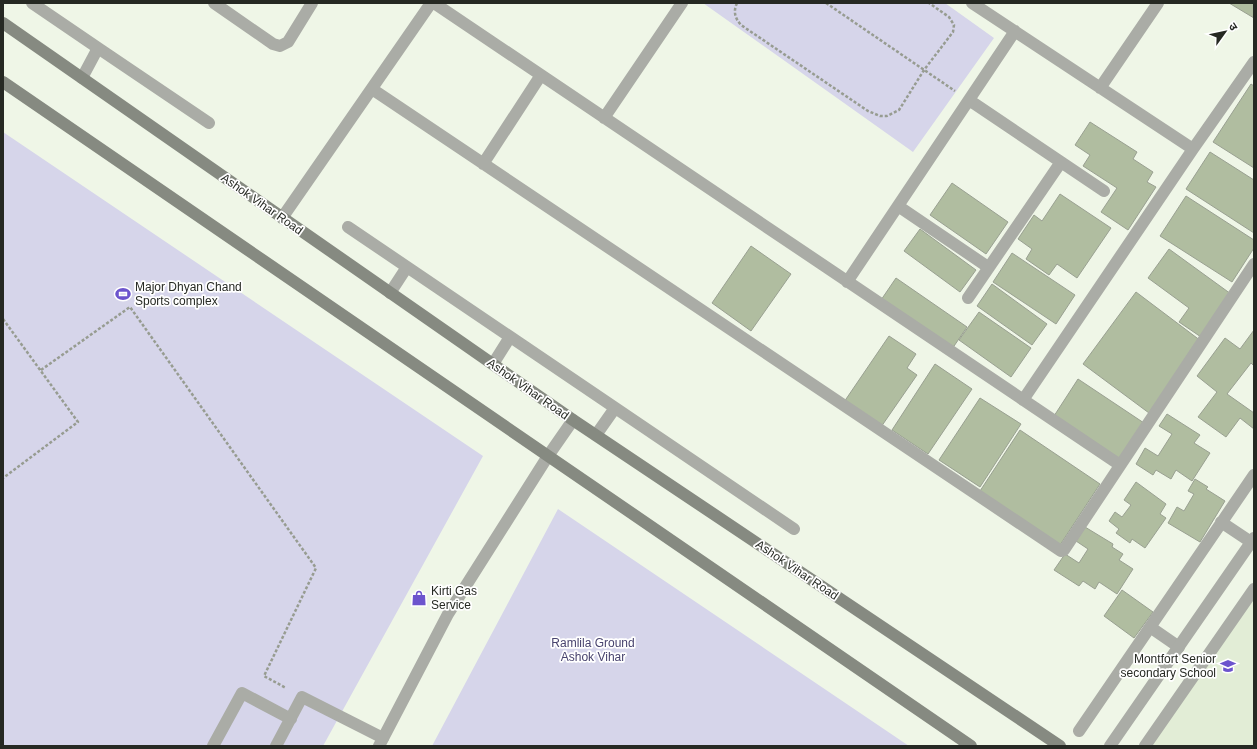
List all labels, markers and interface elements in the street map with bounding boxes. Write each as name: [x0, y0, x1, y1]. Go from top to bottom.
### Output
north arrow: [1205, 12, 1245, 52]
text: उ: [1227, 21, 1240, 33]
street label: Ashok Vihar Road: [218, 171, 306, 237]
place label: Major Dhyan Chand Sports complex: [135, 280, 242, 308]
sports icon: Major Dhyan Chand Sports complex: [114, 285, 132, 303]
street label: Ashok Vihar Road: [484, 356, 572, 422]
street label: Ashok Vihar Road: [753, 537, 841, 603]
place label: Kirti Gas Service: [431, 584, 477, 612]
shop icon: Kirti Gas Service: [410, 589, 428, 607]
park label: Ramlila Ground Ashok Vihar: [551, 636, 635, 664]
place label: Montfort Senior secondary School: [1121, 652, 1216, 680]
school or university icon: Montfort Senior secondary School: [1219, 657, 1237, 675]

